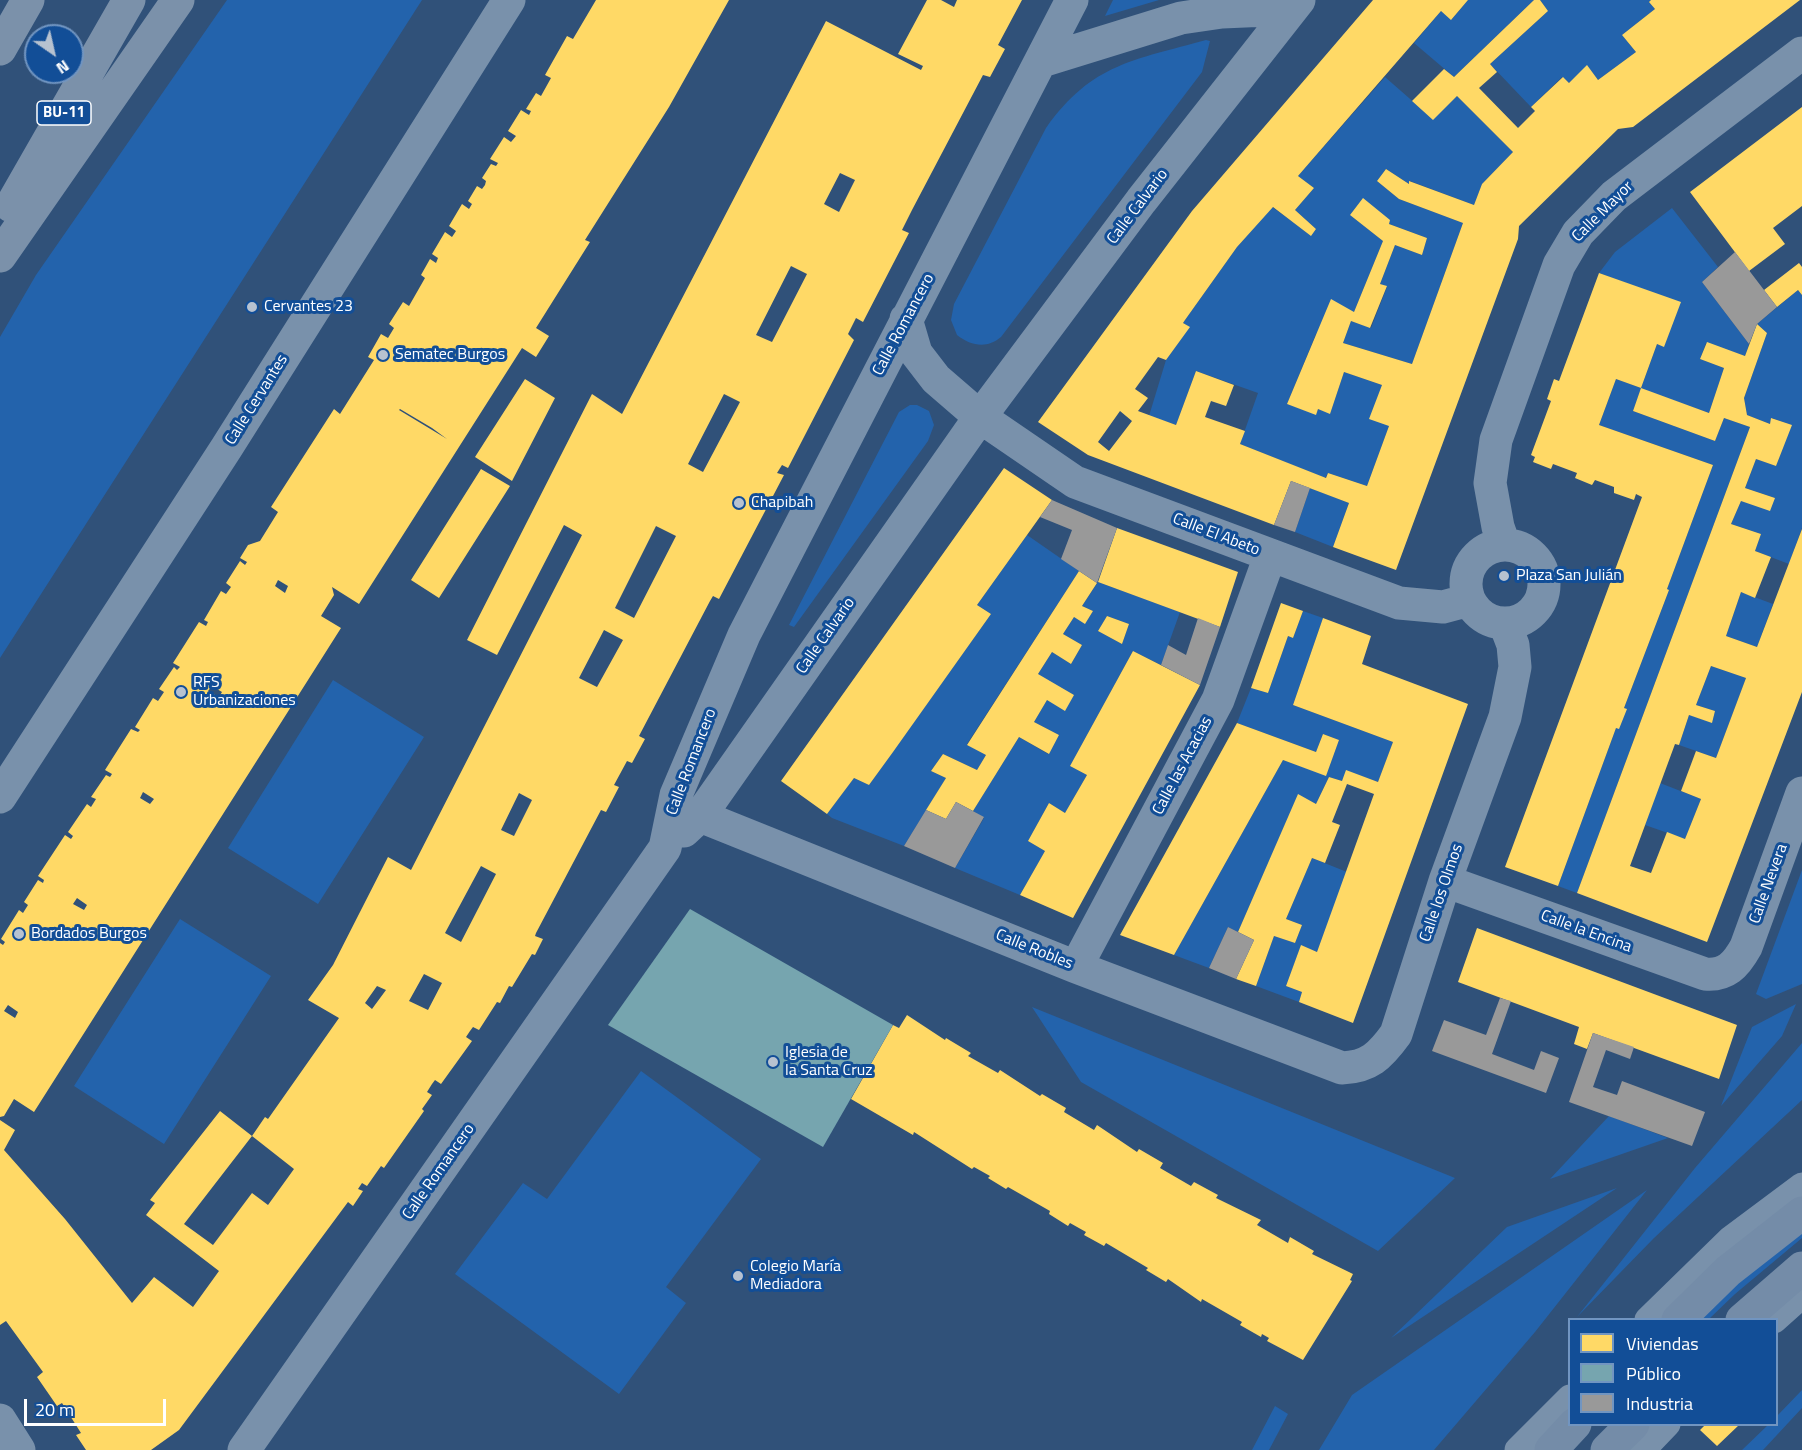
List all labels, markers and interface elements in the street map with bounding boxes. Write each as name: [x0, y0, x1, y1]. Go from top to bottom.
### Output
north arrow: [24, 24, 84, 84]
text: N: [52, 54, 74, 80]
road number: BU-11: [37, 101, 91, 125]
street label: Calle Calvario: [1103, 166, 1173, 248]
street label: Calle Mayor: [1568, 177, 1638, 247]
street label: Calle Romancero: [869, 271, 939, 379]
place label: Cervantes 23: [264, 297, 353, 317]
marker: Cervantes 23: [245, 300, 259, 314]
place label: Sematec Burgos: [395, 345, 505, 365]
marker: Sematec Burgos: [376, 348, 390, 362]
street label: Calle Cervantes: [222, 351, 292, 449]
place label: Chapibah: [751, 493, 813, 513]
marker: Chapibah: [732, 496, 746, 510]
street label: Calle El Abeto: [1170, 510, 1262, 560]
place label: Plaza San Julián: [1516, 566, 1622, 586]
marker: Plaza San Julián: [1497, 569, 1511, 583]
street label: Calle Calvario: [793, 594, 859, 678]
place label: RFS Urbanizaciones: [193, 673, 296, 711]
marker: RFS Urbanizaciones: [174, 685, 188, 699]
street label: Calle Romancero: [663, 706, 721, 818]
street label: Calle las Acacias: [1149, 713, 1217, 819]
street label: Calle los Olmos: [1416, 841, 1468, 945]
street label: Calle Nevera: [1746, 841, 1792, 927]
street label: Calle la Encina: [1538, 907, 1634, 957]
place label: Bordados Burgos: [31, 924, 147, 944]
street label: Calle Robles: [993, 926, 1075, 974]
marker: Bordados Burgos: [12, 927, 26, 941]
place label: Iglesia de la Santa Cruz: [785, 1043, 873, 1081]
marker: Iglesia de la Santa Cruz: [766, 1055, 780, 1069]
street label: Calle Romancero: [399, 1120, 479, 1224]
place label: Colegio María Mediadora: [750, 1257, 841, 1295]
marker: Colegio María Mediadora: [731, 1269, 745, 1283]
legend: [1568, 1318, 1778, 1426]
text: Viviendas: [1626, 1330, 1699, 1357]
text: Público: [1626, 1360, 1681, 1387]
scale bar: [27, 1387, 170, 1425]
text: Industria: [1626, 1390, 1693, 1417]
text: 20 m: [35, 1396, 74, 1423]

